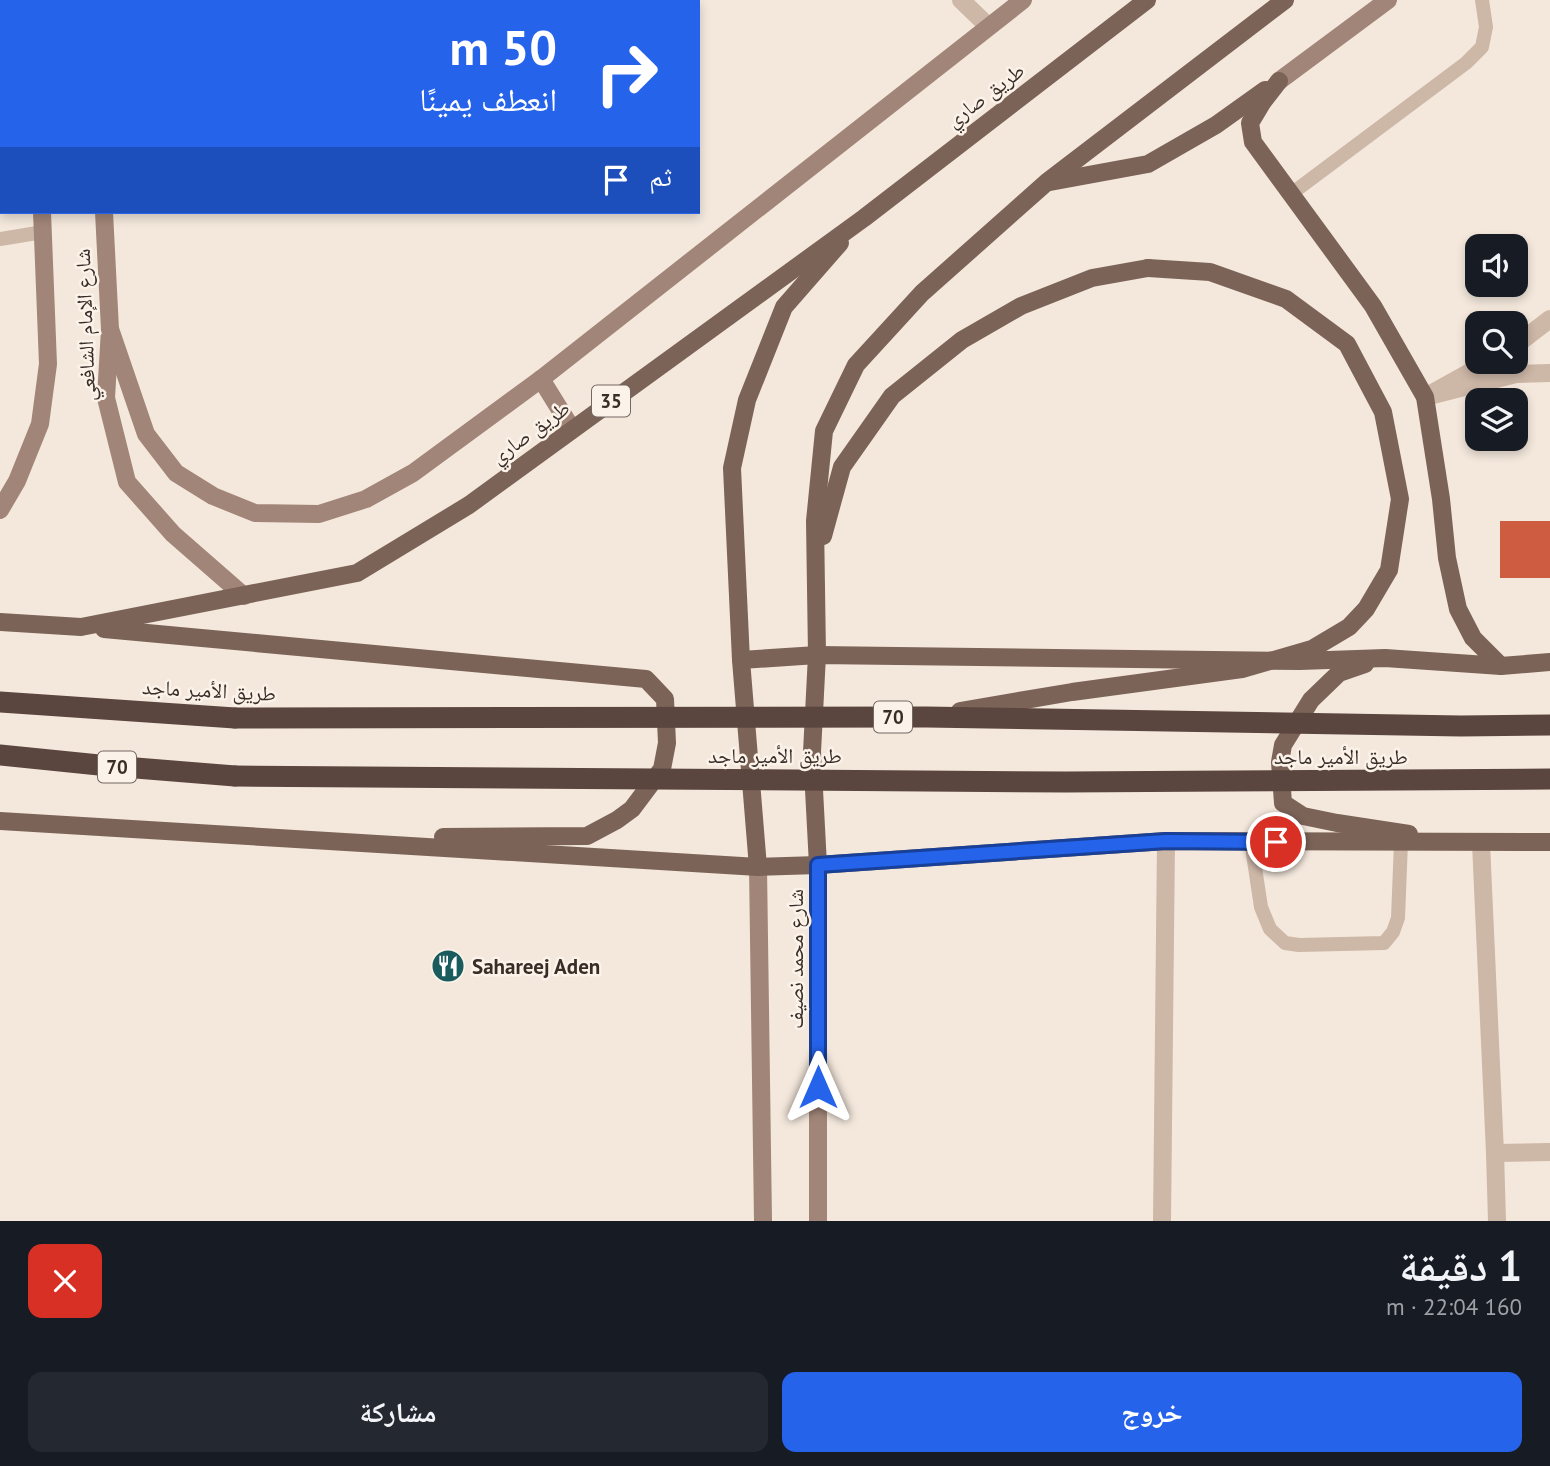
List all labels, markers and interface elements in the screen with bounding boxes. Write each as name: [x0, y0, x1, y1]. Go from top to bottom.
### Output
text: 50 m: [450, 15, 557, 79]
icon: right: [581, 28, 672, 119]
street label: طريق صاري: [940, 57, 1032, 136]
text: انعطف يمينًا: [419, 78, 557, 120]
text: ثم: [649, 160, 672, 193]
icon: arrive: [597, 161, 635, 199]
map controls: [1465, 234, 1528, 451]
button: sound: [1465, 234, 1528, 297]
street label: شارع الإمام الشافعي: [69, 248, 104, 402]
button: search: [1465, 311, 1528, 374]
road number: 35: [592, 386, 630, 416]
button: layers: [1465, 388, 1528, 451]
street label: طريق صاري: [485, 394, 577, 473]
street label: طريق الأمير ماجد: [141, 673, 277, 707]
road number: 70: [874, 702, 912, 732]
street label: طريق الأمير ماجد: [708, 742, 842, 769]
street label: طريق الأمير ماجد: [1274, 743, 1408, 770]
road number: 70: [98, 752, 136, 782]
pin: [1246, 812, 1306, 872]
icon: arrive: [1257, 823, 1295, 861]
street label: شارع محمد نصيف: [782, 889, 809, 1029]
restaurant icon: Sahareej Aden: [429, 947, 467, 985]
place label: Sahareej Aden: [472, 953, 600, 980]
position arrow: [781, 1050, 855, 1124]
text: 1 دقيقة: [1399, 1238, 1522, 1293]
button: close: [28, 1244, 102, 1318]
text: 160 m · 22:04: [1386, 1292, 1522, 1321]
button: مشاركة: [28, 1372, 768, 1452]
button: خروج: [782, 1372, 1522, 1452]

